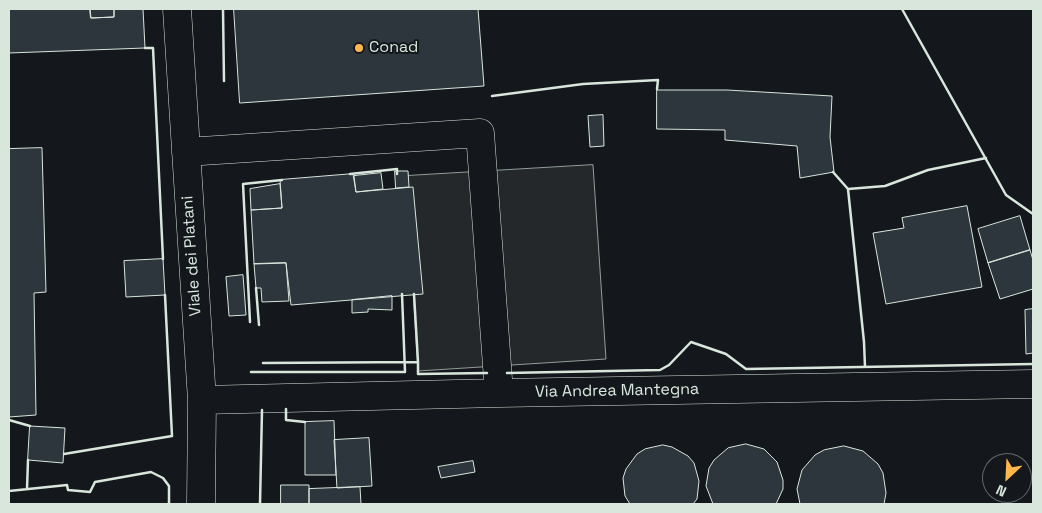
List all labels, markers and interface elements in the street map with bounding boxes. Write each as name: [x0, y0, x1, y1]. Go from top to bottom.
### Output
place label: Conad: [369, 38, 418, 58]
marker: Conad: [353, 42, 365, 54]
street label: Viale dei Platani: [178, 195, 206, 317]
street label: Via Andrea Mantegna: [535, 380, 699, 402]
north arrow: [982, 453, 1032, 503]
text: N: [993, 481, 1009, 501]

